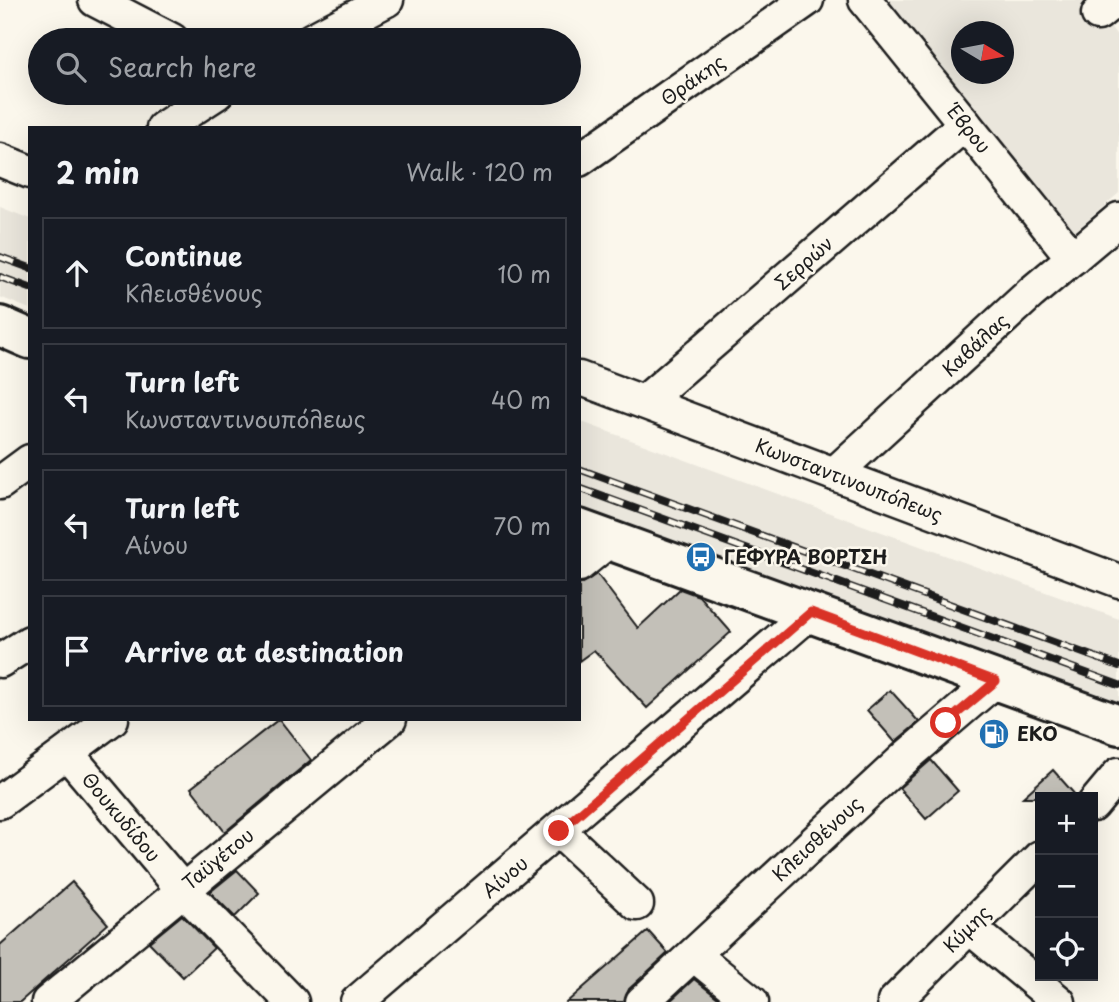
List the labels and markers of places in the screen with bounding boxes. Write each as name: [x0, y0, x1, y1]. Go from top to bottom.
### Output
bus stop icon: ΓΕΦΥΡΑ ΒΟΡΤΣΗ: [684, 540, 718, 574]
place label: ΓΕΦΥΡΑ ΒΟΡΤΣΗ: [724, 542, 888, 570]
fuel station icon: EKO: [977, 717, 1011, 751]
place label: EKO: [1017, 719, 1058, 747]

